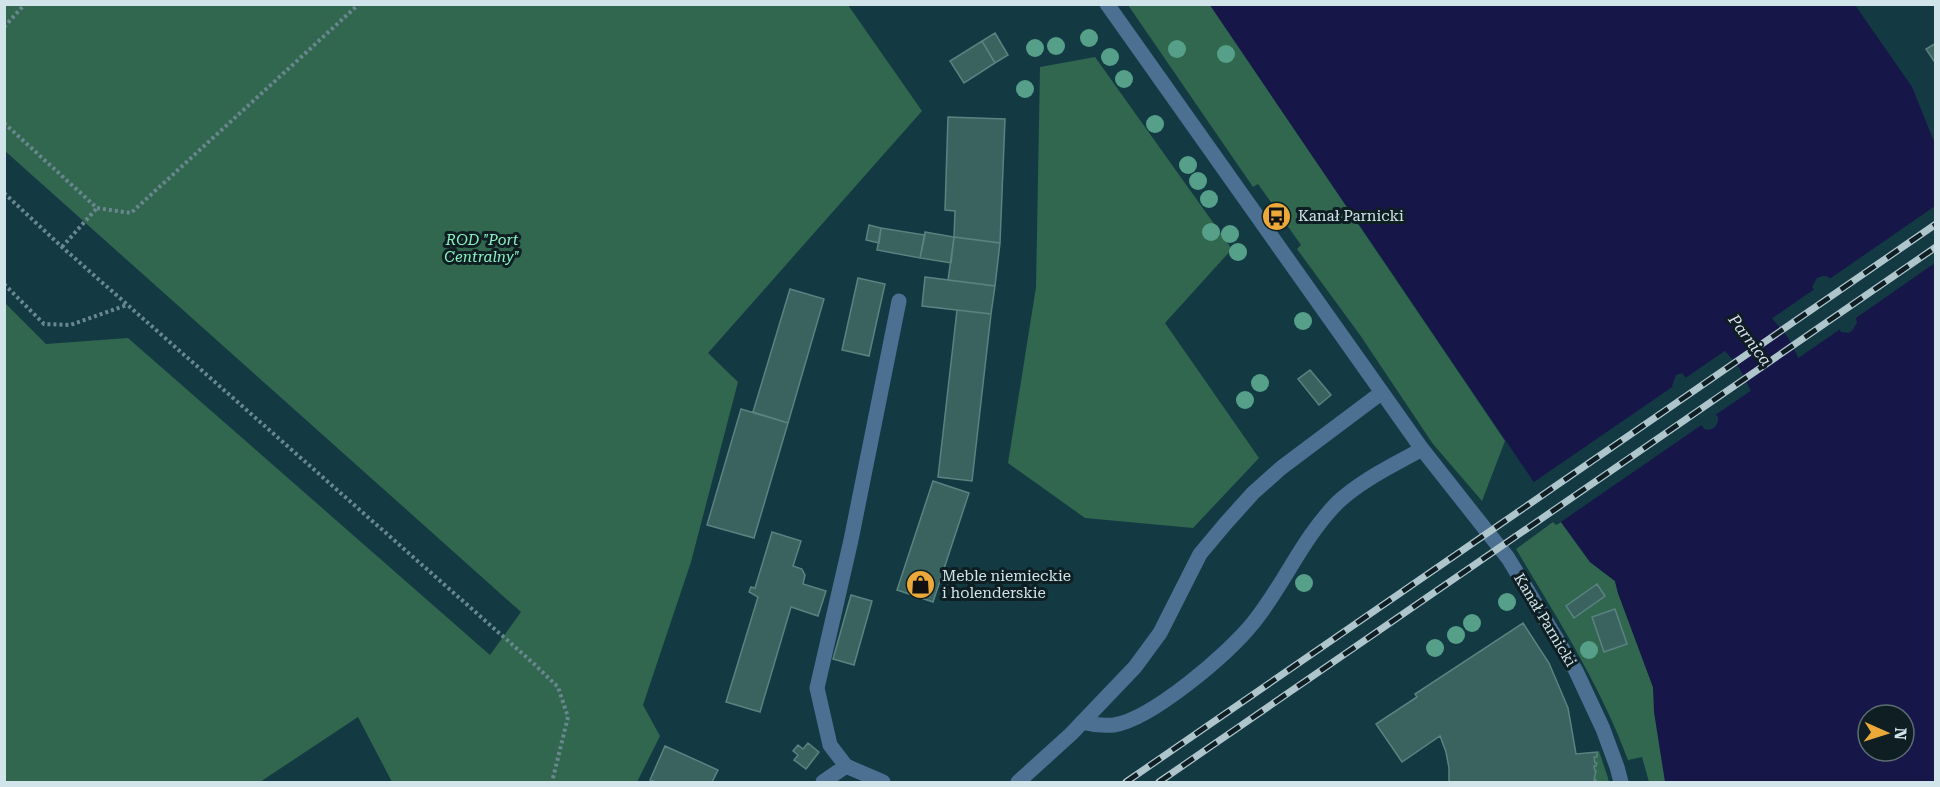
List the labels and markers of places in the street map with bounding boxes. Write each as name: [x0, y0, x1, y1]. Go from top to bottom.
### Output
bus stop icon: Kanał Parnicki: [1261, 200, 1293, 232]
place label: Kanał Parnicki: [1298, 207, 1404, 225]
place label: Meble niemieckie i holenderskie: [942, 567, 1071, 602]
shop icon: Meble niemieckie i holenderskie: [905, 569, 937, 601]

